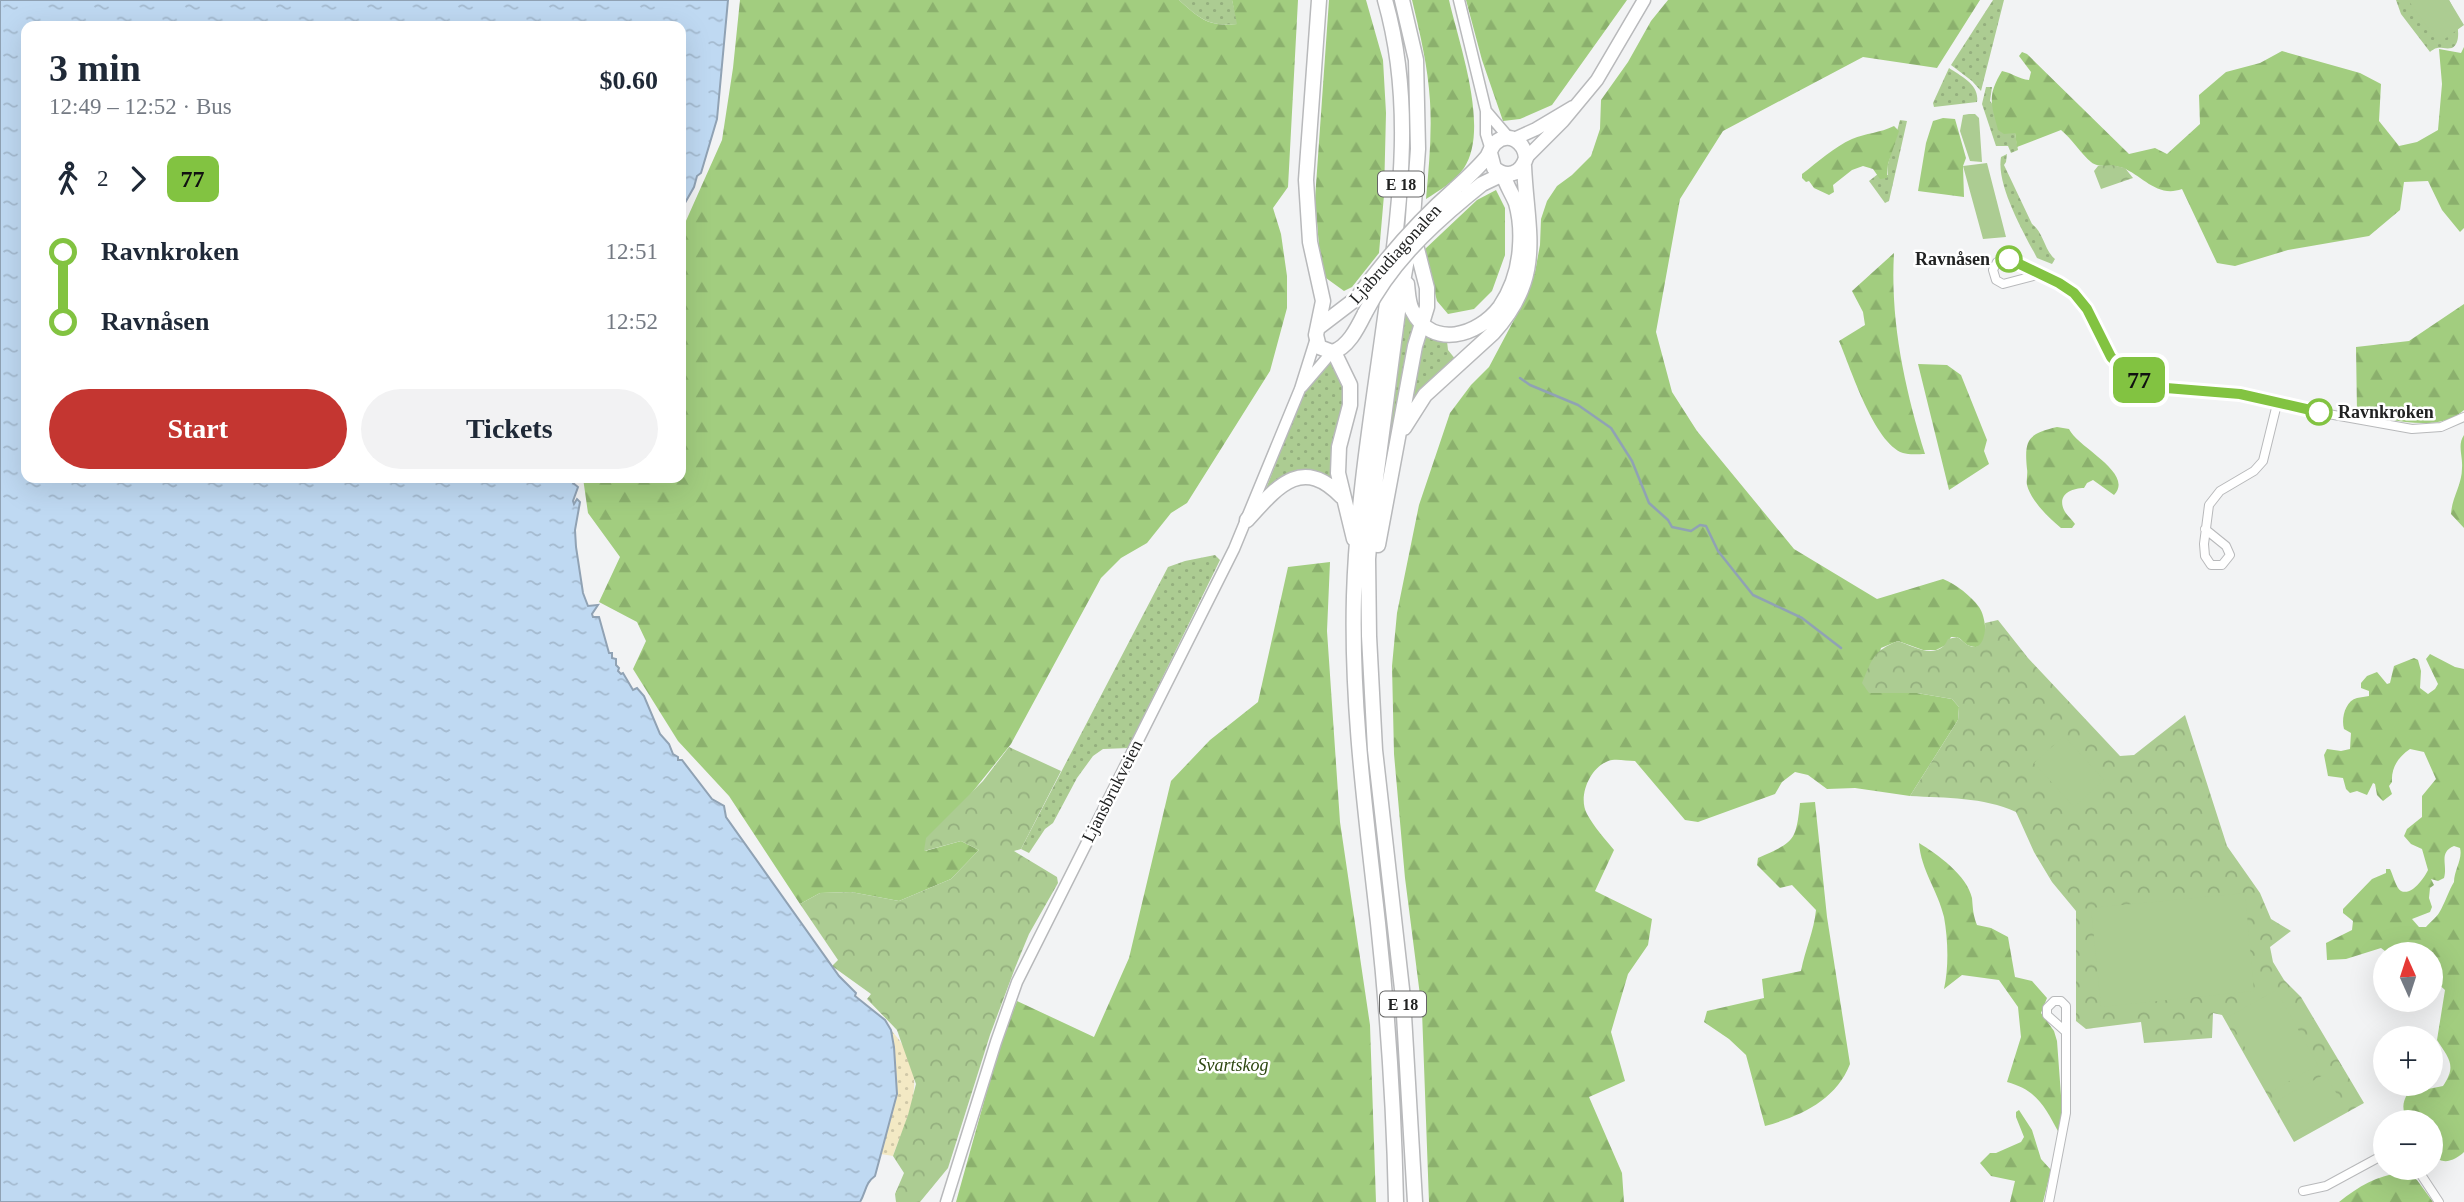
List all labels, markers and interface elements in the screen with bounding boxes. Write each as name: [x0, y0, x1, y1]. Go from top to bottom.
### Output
text: 3 min: [49, 47, 141, 89]
text: $0.60: [600, 66, 658, 95]
text: 12:49 – 12:52 · Bus: [49, 94, 232, 119]
icon: walk: [49, 160, 87, 198]
icon: forward: [119, 160, 157, 198]
text: 2: [97, 166, 109, 191]
text: 77: [181, 166, 205, 192]
road number: E 18: [1378, 172, 1424, 196]
street label: Ljabrudiagonalen: [1345, 200, 1445, 308]
text: Ravnkroken: [101, 237, 239, 266]
text: 12:51: [606, 239, 658, 264]
marker: Ravnåsen: [1996, 246, 2022, 272]
place label: Ravnåsen: [1915, 249, 1990, 269]
text: Ravnåsen: [101, 307, 209, 336]
text: 12:52: [606, 309, 658, 334]
line badge: 77: [2108, 357, 2170, 403]
text: 77: [2127, 367, 2151, 393]
button: Start: [49, 389, 347, 469]
button: Tickets: [361, 389, 658, 469]
marker: Ravnkroken: [2306, 399, 2332, 425]
place label: Ravnkroken: [2338, 402, 2434, 422]
street label: Ljansbrukveien: [1078, 737, 1146, 845]
north arrow: [2373, 942, 2443, 1012]
map controls: [2373, 942, 2443, 1180]
road number: E 18: [1380, 992, 1426, 1016]
button: +: [2373, 1026, 2443, 1096]
park label: Svartskog: [1198, 1055, 1269, 1075]
button: −: [2373, 1110, 2443, 1180]

